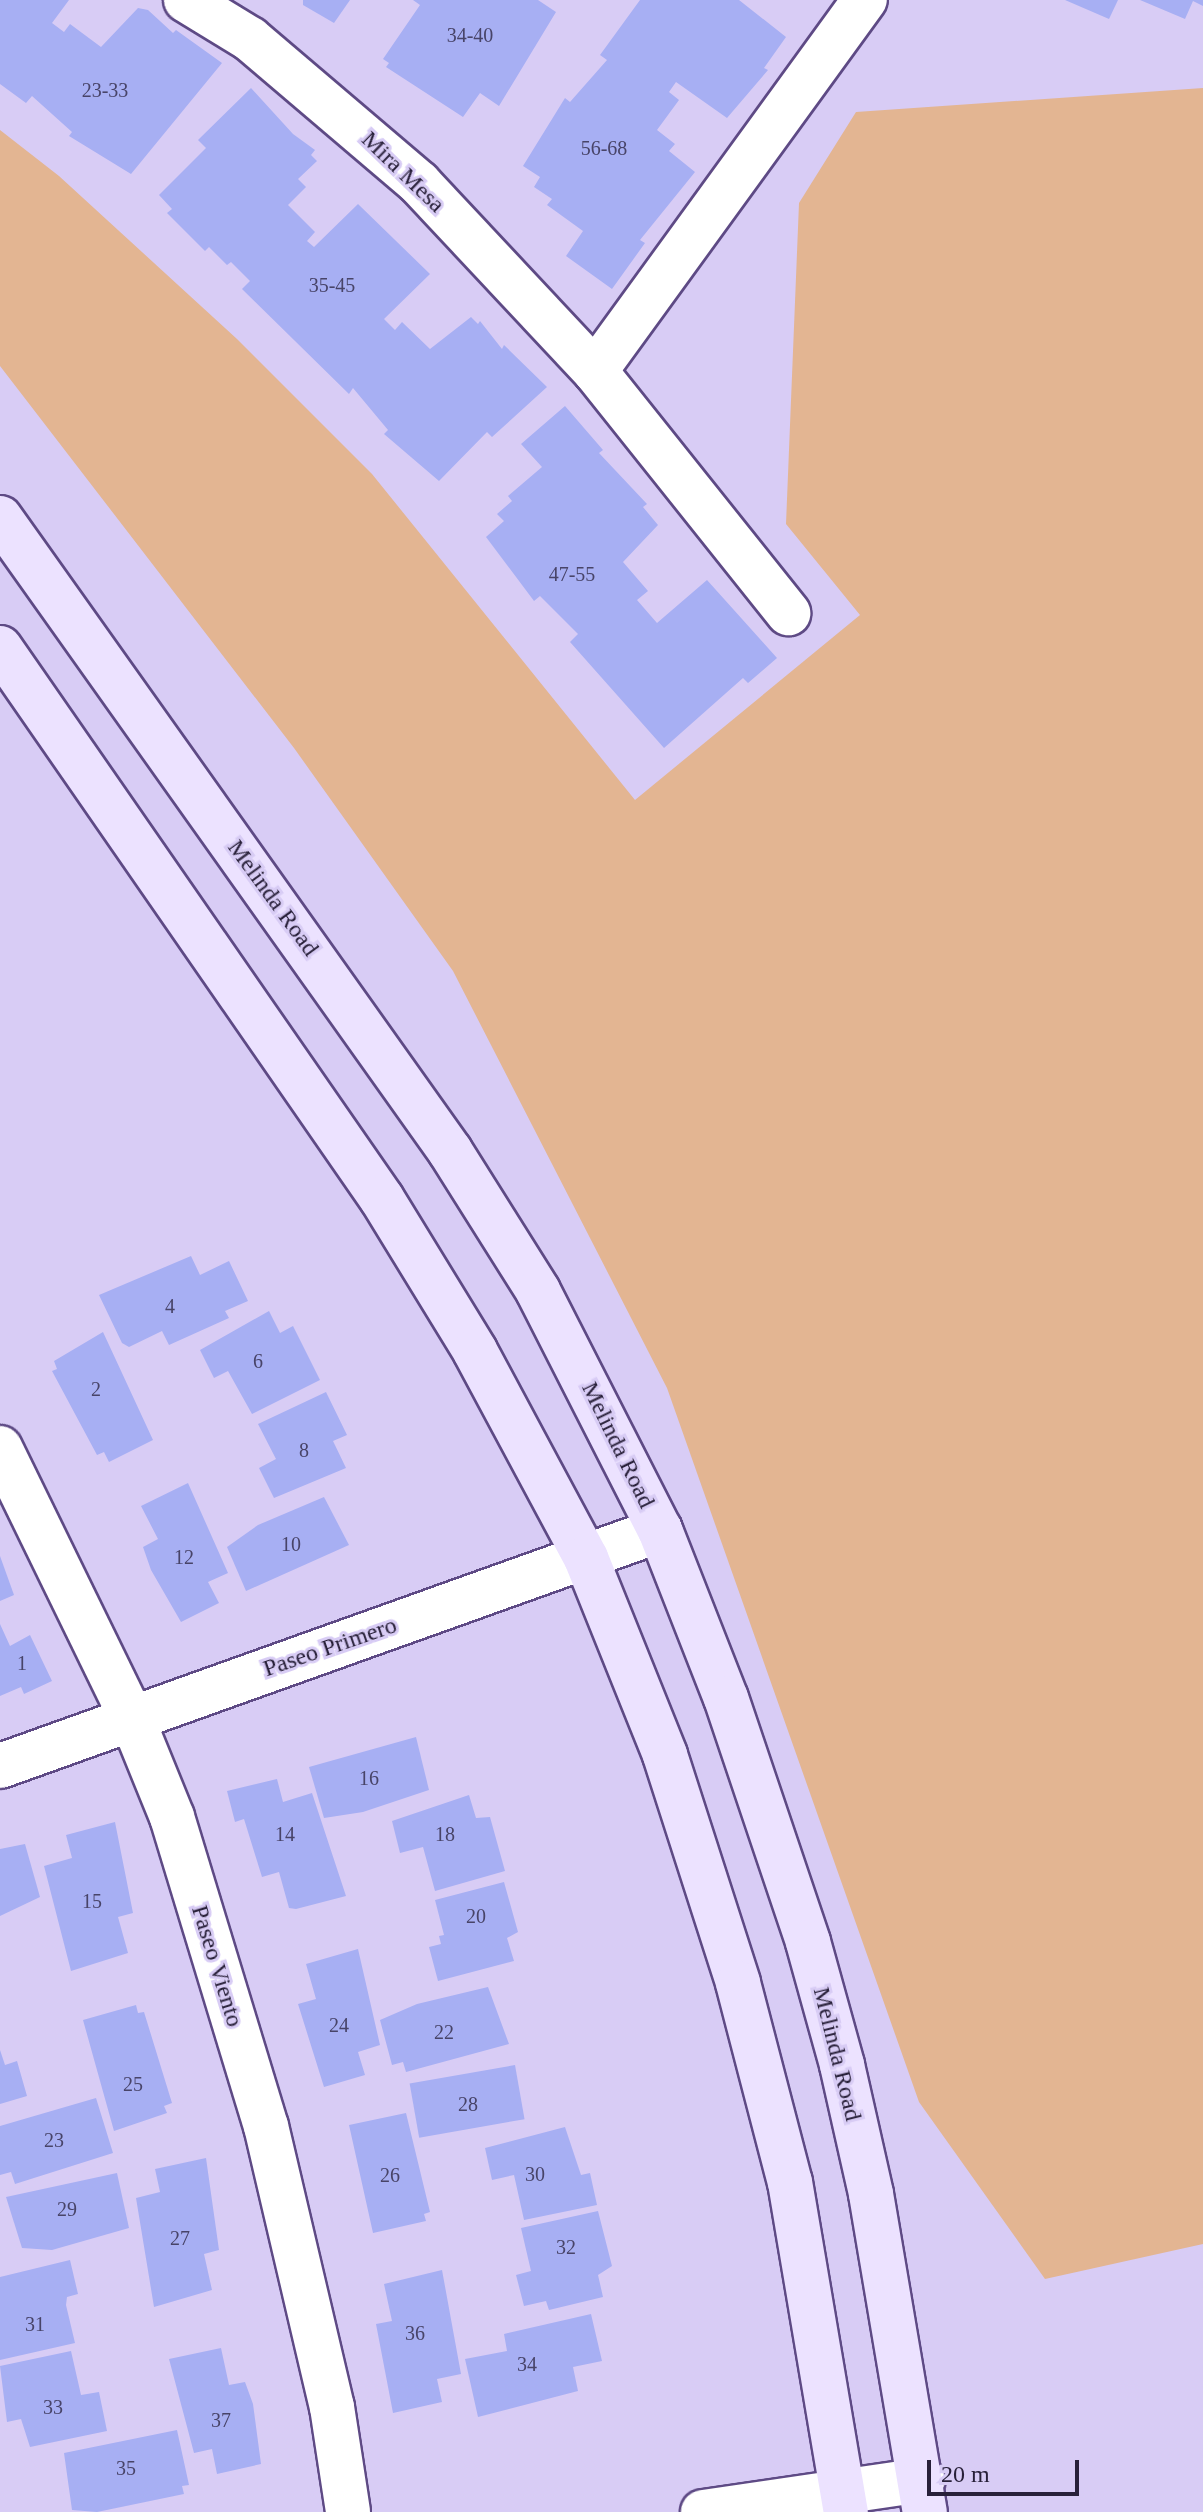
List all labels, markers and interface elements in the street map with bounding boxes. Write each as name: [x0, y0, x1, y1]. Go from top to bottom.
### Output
house number: 34-40: [447, 23, 493, 47]
house number: 23-33: [82, 78, 128, 102]
street label: Mira Mesa: [355, 125, 451, 219]
house number: 56-68: [581, 136, 627, 160]
house number: 35-45: [309, 273, 355, 297]
house number: 47-55: [549, 562, 595, 586]
street label: Melinda Road: [221, 834, 325, 962]
house number: 4: [165, 1294, 175, 1318]
house number: 6: [253, 1349, 263, 1373]
house number: 2: [91, 1377, 101, 1401]
street label: Melinda Road: [575, 1377, 661, 1513]
house number: 8: [299, 1438, 309, 1462]
house number: 10: [281, 1532, 301, 1556]
house number: 12: [174, 1545, 194, 1569]
street label: Paseo Primero: [259, 1611, 401, 1683]
house number: 1: [17, 1651, 27, 1675]
house number: 16: [359, 1766, 379, 1790]
house number: 14: [275, 1822, 295, 1846]
house number: 18: [435, 1822, 455, 1846]
house number: 15: [82, 1889, 102, 1913]
street label: Paseo Viento: [185, 1902, 249, 2030]
house number: 20: [466, 1904, 486, 1928]
street label: Melinda Road: [806, 1984, 868, 2124]
house number: 24: [329, 2013, 349, 2037]
house number: 22: [434, 2020, 454, 2044]
house number: 25: [123, 2072, 143, 2096]
house number: 28: [458, 2092, 478, 2116]
house number: 23: [44, 2128, 64, 2152]
house number: 30: [525, 2162, 545, 2186]
house number: 26: [380, 2163, 400, 2187]
house number: 29: [57, 2197, 77, 2221]
house number: 27: [170, 2226, 190, 2250]
house number: 32: [556, 2235, 576, 2259]
house number: 31: [25, 2312, 45, 2336]
house number: 36: [405, 2321, 425, 2345]
house number: 34: [517, 2352, 537, 2376]
house number: 33: [43, 2395, 63, 2419]
house number: 37: [211, 2408, 231, 2432]
scale bar: [931, 2444, 1083, 2494]
house number: 35: [116, 2456, 136, 2480]
text: 20 m: [941, 2461, 990, 2487]

